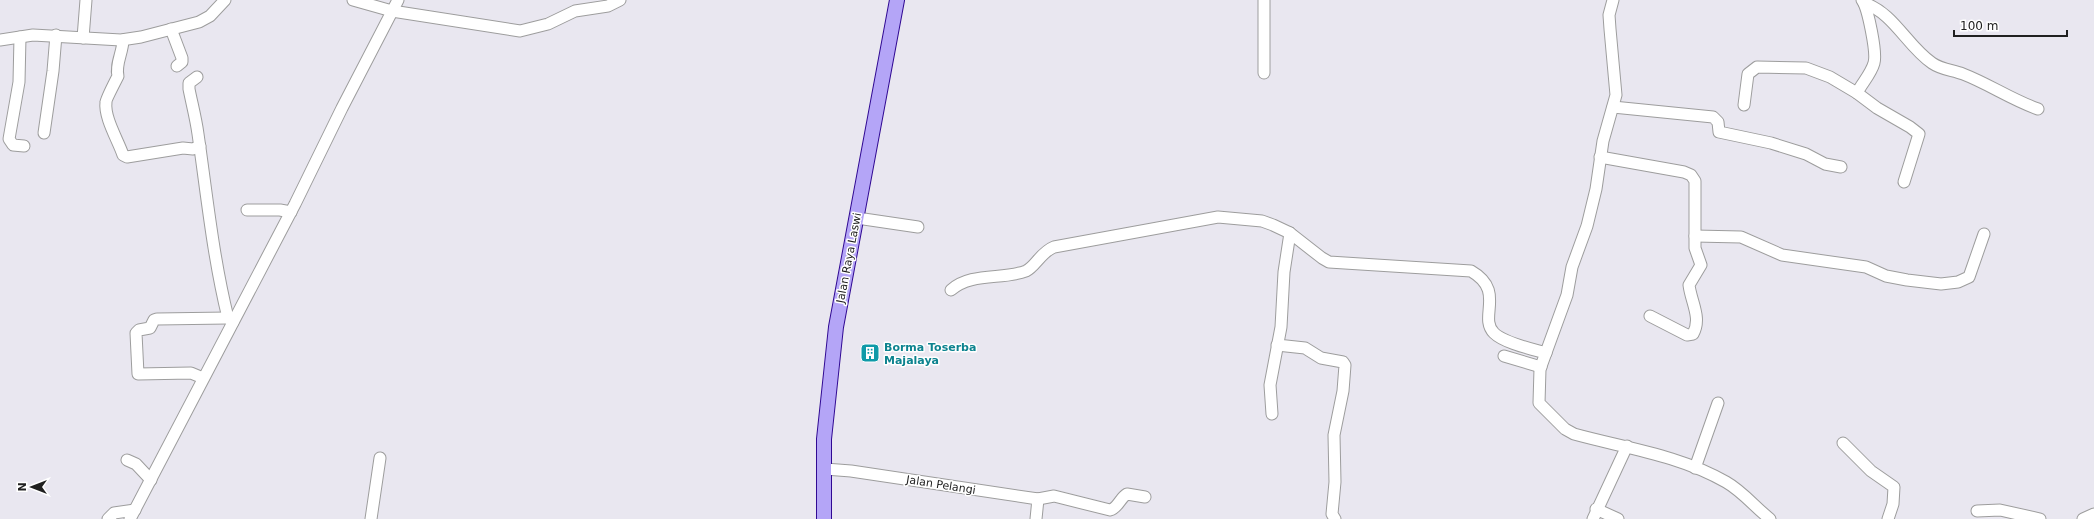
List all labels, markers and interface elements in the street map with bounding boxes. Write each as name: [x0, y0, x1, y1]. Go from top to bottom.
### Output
scale bar: [1954, 12, 2067, 38]
text: 100 m: [1960, 19, 1998, 33]
street label: Jalan Raya Laswi: [834, 212, 864, 305]
place label: Borma Toserba Majalaya: [884, 341, 976, 367]
building icon: Borma Toserba Majalaya: [859, 342, 881, 364]
north arrow: [12, 467, 52, 507]
street label: Jalan Pelangi: [904, 473, 977, 497]
text: N: [16, 482, 29, 492]

